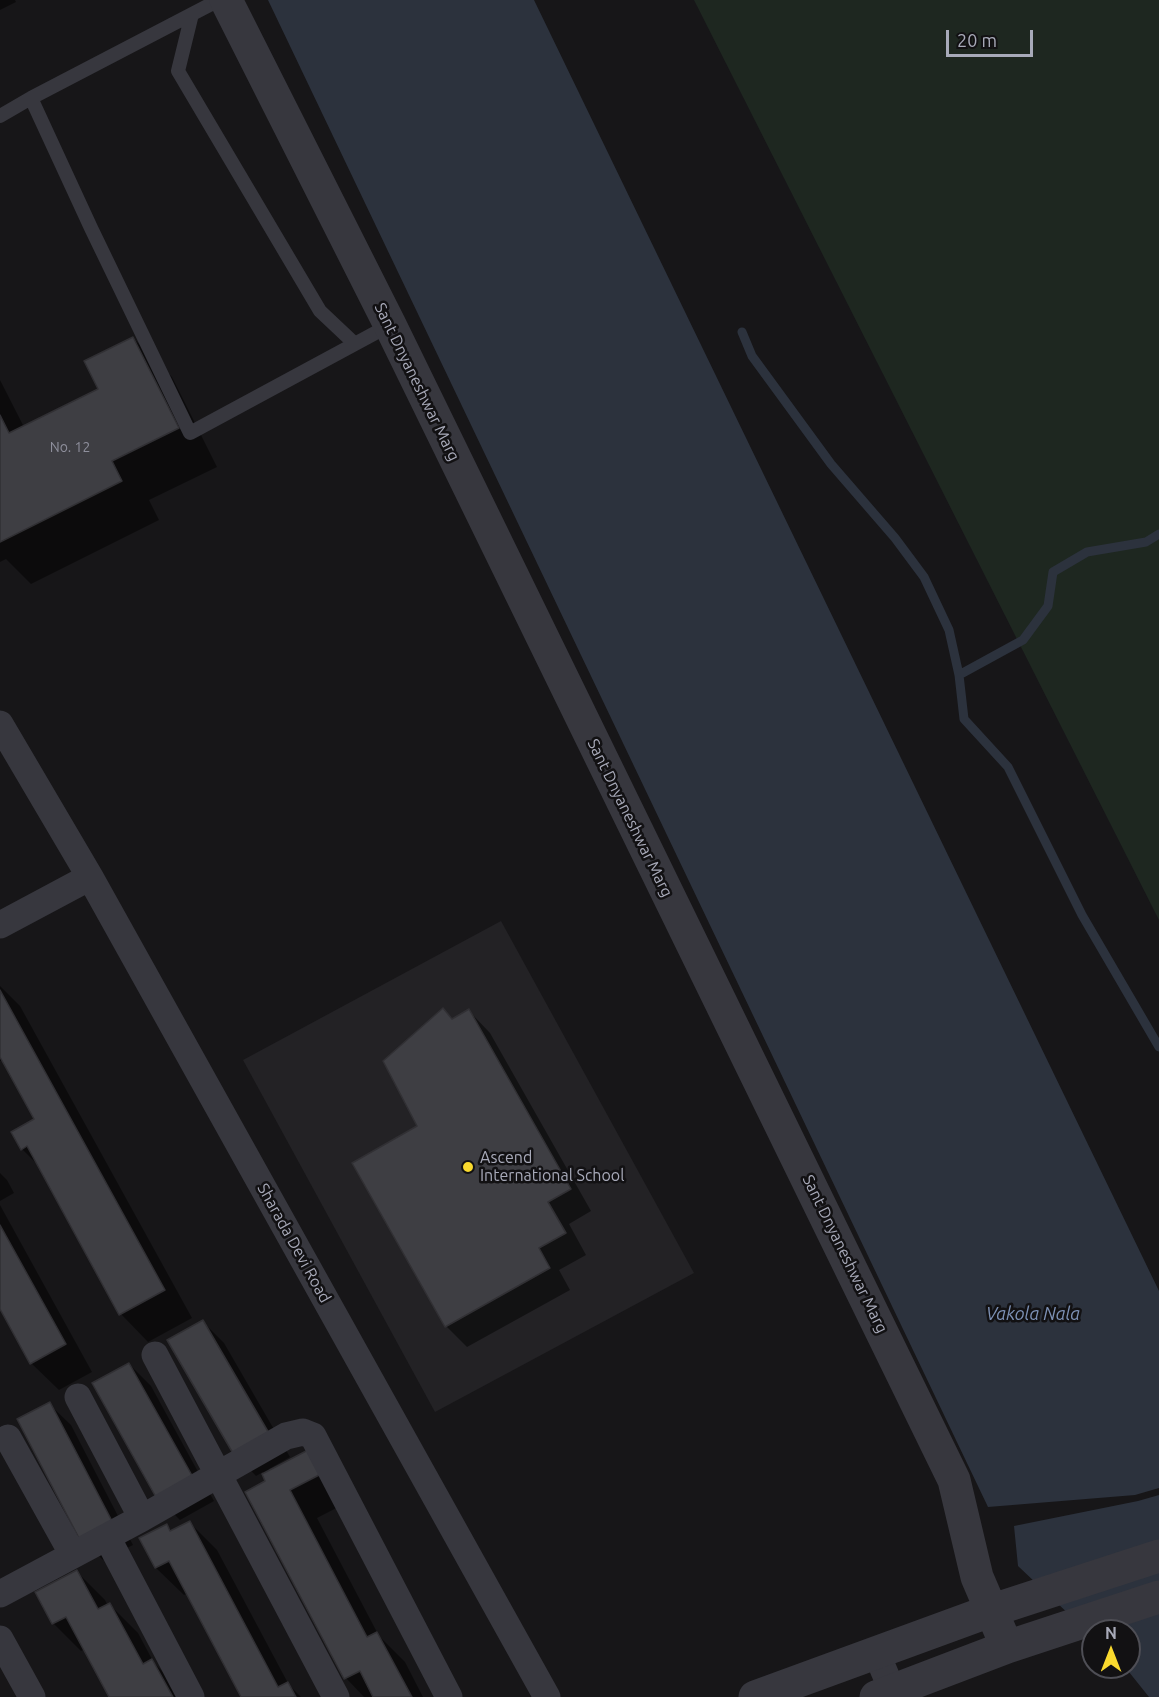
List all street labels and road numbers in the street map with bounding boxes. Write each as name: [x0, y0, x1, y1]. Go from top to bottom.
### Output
street label: Sant Dnyaneshwar Marg: [370, 300, 464, 464]
street label: Sant Dnyaneshwar Marg: [583, 736, 677, 900]
street label: Sant Dnyaneshwar Marg: [798, 1172, 892, 1336]
street label: Sharada Devi Road: [253, 1180, 335, 1306]

